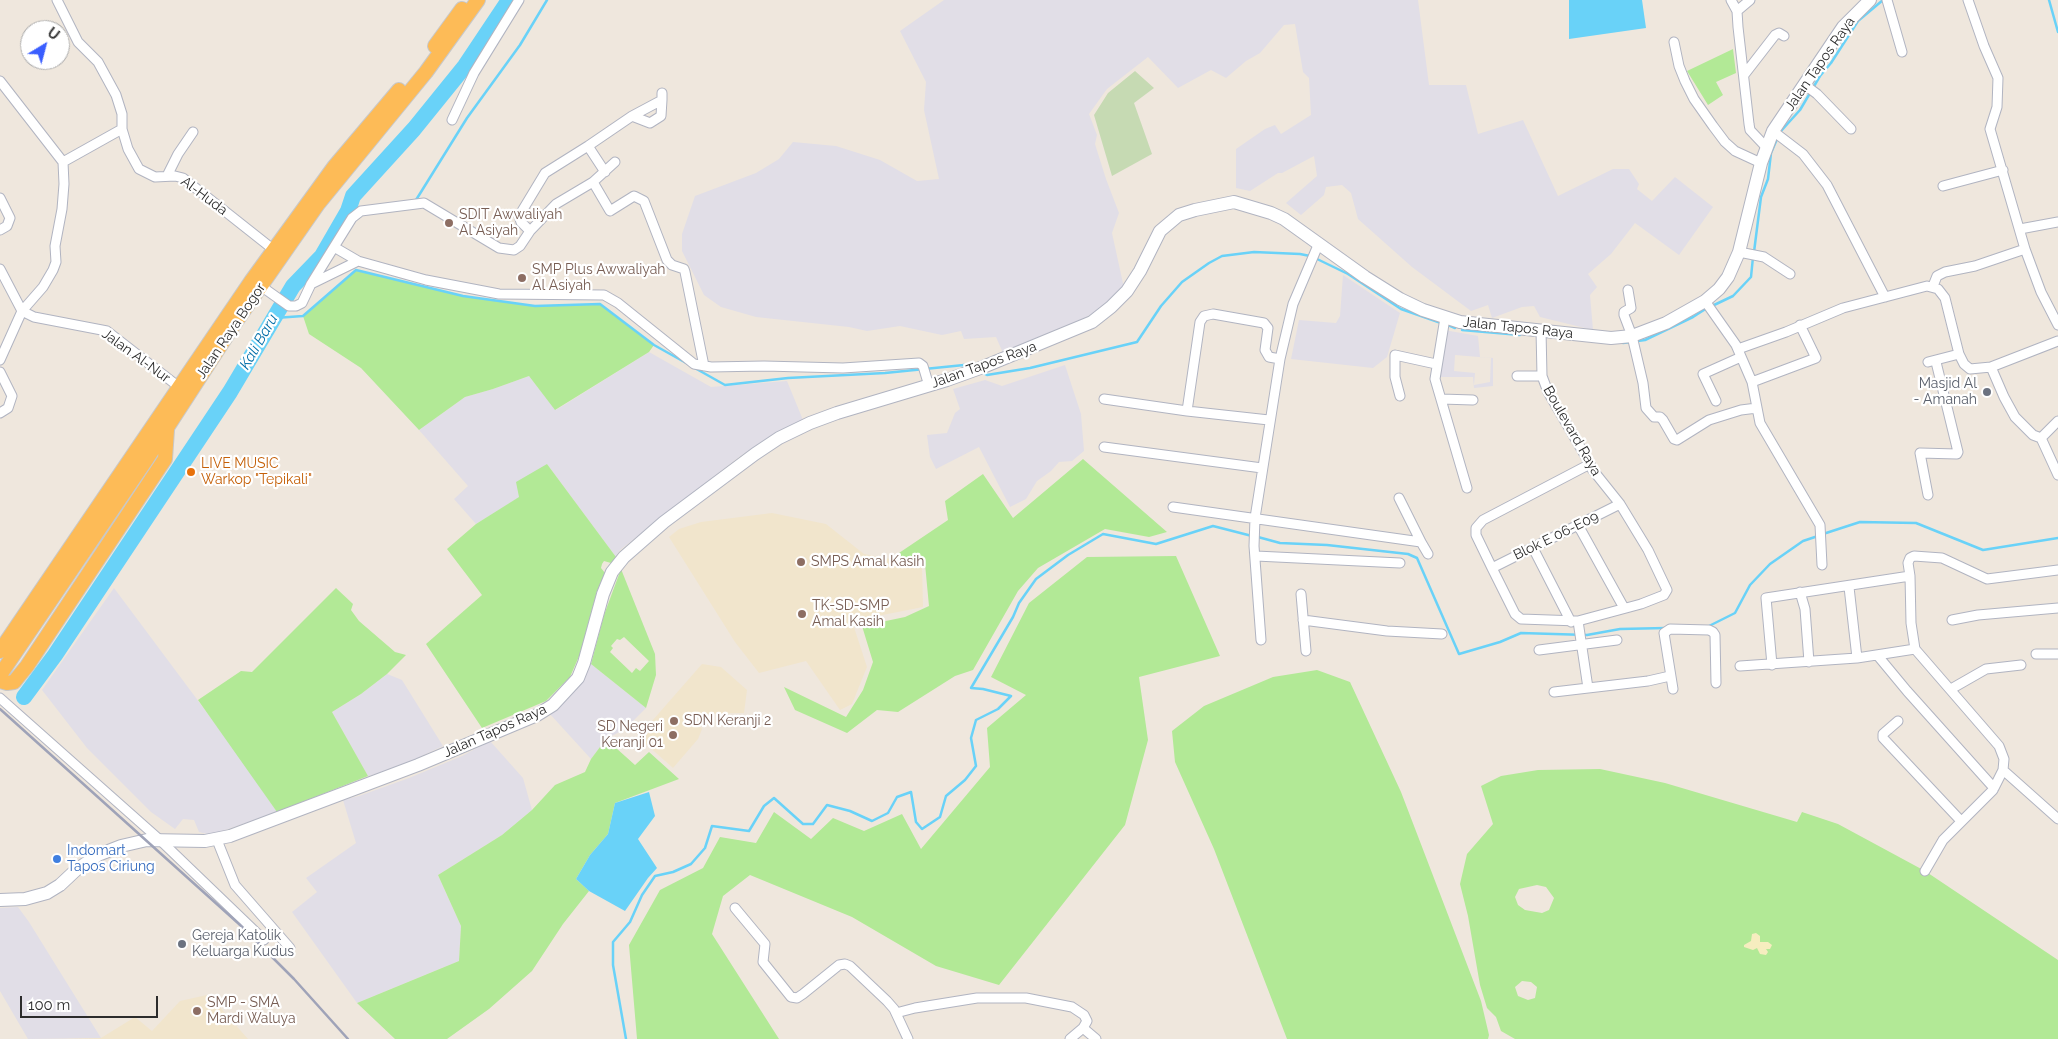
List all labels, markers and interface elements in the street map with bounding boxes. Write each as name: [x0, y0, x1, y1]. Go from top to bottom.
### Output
street label: Jalan Tapos Raya: [1781, 14, 1859, 114]
north arrow: [20, 20, 70, 70]
text: U: [44, 24, 62, 43]
street label: Al-Huda: [177, 173, 231, 219]
place label: SDIT Awwaliyah Al Asiyah: [459, 207, 562, 240]
marker: SDIT Awwaliyah Al Asiyah: [443, 217, 455, 229]
place label: SMP Plus Awwaliyah Al Asiyah: [532, 262, 665, 294]
marker: SMP Plus Awwaliyah Al Asiyah: [516, 272, 528, 284]
street label: Jalan Raya Bogor: [193, 280, 269, 382]
water label: Kali Baru: [236, 311, 282, 373]
street label: Jalan Tapos Raya: [1462, 314, 1574, 342]
street label: Jalan Al-Nur: [99, 326, 173, 386]
street label: Jalan Tapos Raya: [929, 338, 1039, 392]
place label: Masjid Al - Amanah: [1914, 376, 1977, 408]
street label: Boulevard Raya: [1539, 383, 1605, 479]
marker: Masjid Al - Amanah: [1981, 386, 1993, 398]
place label: LIVE MUSIC Warkop "Tepikali": [201, 456, 312, 488]
marker: LIVE MUSIC Warkop "Tepikali": [185, 466, 197, 478]
street label: Blok E 06-E09: [1511, 508, 1601, 564]
place label: SMPS Amal Kasih: [811, 554, 924, 570]
marker: SMPS Amal Kasih: [795, 556, 807, 568]
place label: TK-SD-SMP Amal Kasih: [812, 598, 889, 630]
marker: TK-SD-SMP Amal Kasih: [796, 608, 808, 620]
street label: Jalan Tapos Raya: [441, 701, 549, 761]
place label: SDN Keranji 2: [684, 713, 771, 729]
marker: SDN Keranji 2: [668, 715, 680, 727]
place label: SD Negeri Keranji 01: [597, 719, 663, 752]
marker: SD Negeri Keranji 01: [667, 729, 679, 741]
place label: Indomart Tapos Ciriung: [67, 843, 155, 876]
marker: Indomart Tapos Ciriung: [51, 853, 63, 865]
place label: Gereja Katolik Keluarga Kudus: [192, 928, 294, 960]
marker: Gereja Katolik Keluarga Kudus: [176, 938, 188, 950]
scale bar: [22, 986, 160, 1018]
place label: SMP - SMA Mardi Waluya: [207, 995, 296, 1028]
text: 100 m: [28, 996, 70, 1014]
marker: SMP - SMA Mardi Waluya: [191, 1005, 203, 1017]

